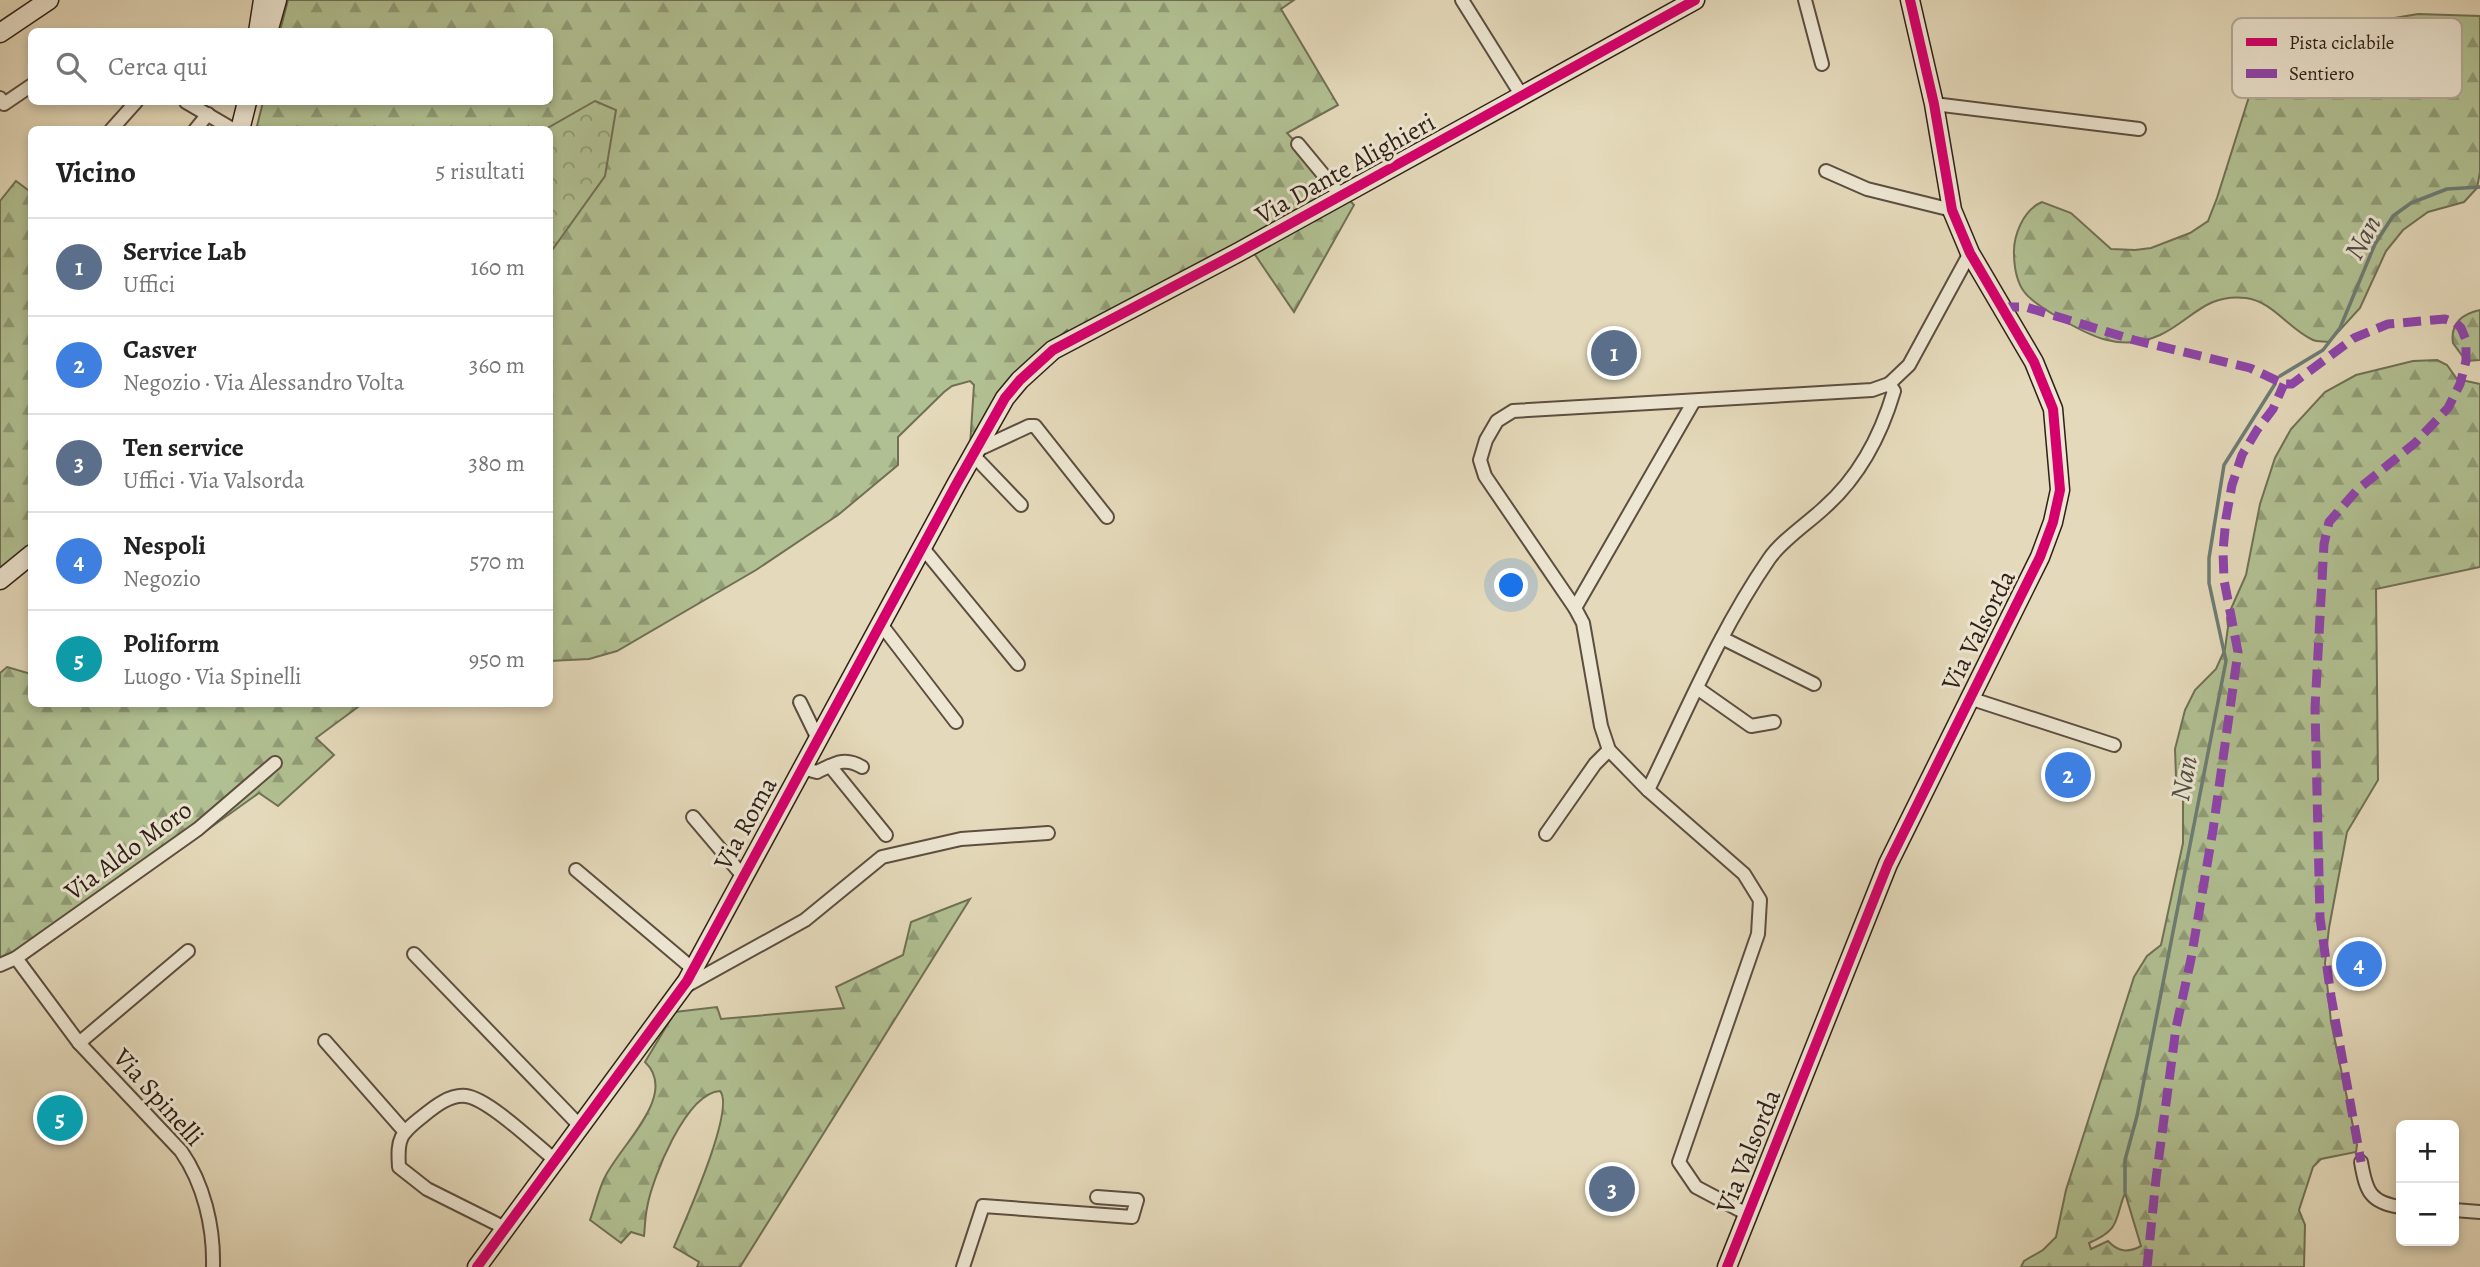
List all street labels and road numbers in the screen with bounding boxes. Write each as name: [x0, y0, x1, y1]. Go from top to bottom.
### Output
street label: Via Dante Alighieri: [1248, 104, 1442, 233]
street label: Via Valsorda: [1933, 564, 2024, 697]
street label: Via Roma: [705, 770, 785, 877]
street label: Via Aldo Moro: [57, 792, 199, 909]
street label: Via Spinelli: [105, 1040, 212, 1154]
street label: Via Valsorda: [1707, 1084, 1789, 1219]

